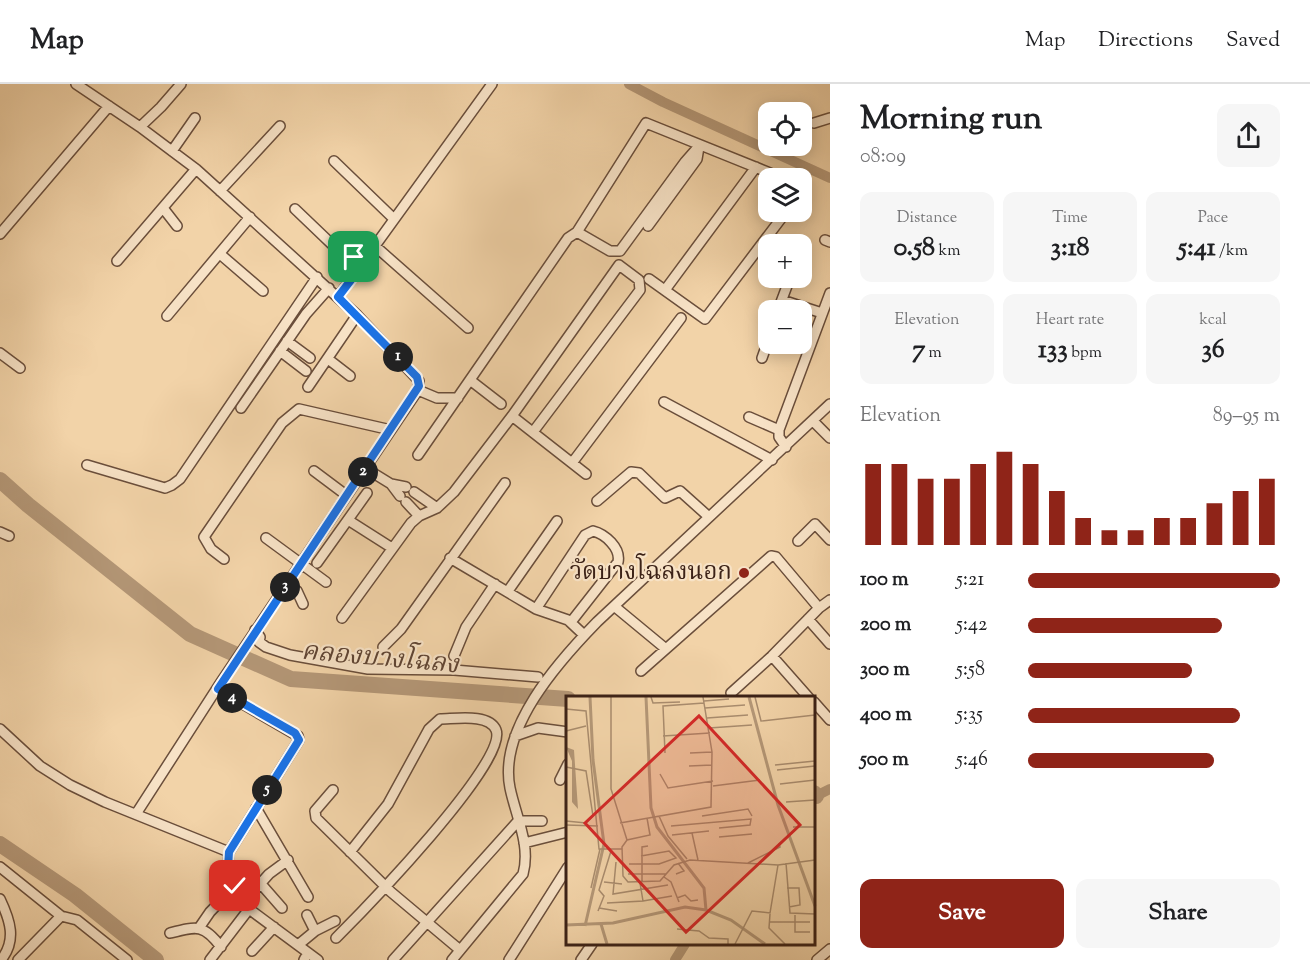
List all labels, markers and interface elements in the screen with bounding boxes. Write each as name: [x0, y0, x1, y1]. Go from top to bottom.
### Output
text: Map: [30, 21, 84, 61]
text: Map: [1025, 26, 1065, 56]
text: Directions: [1098, 26, 1193, 56]
text: Saved: [1226, 26, 1280, 56]
text: Morning run: [860, 96, 1042, 144]
map controls: [758, 102, 812, 354]
button: locate: [758, 102, 812, 156]
button: share: [1217, 104, 1280, 167]
text: 08:09: [860, 143, 906, 172]
button: layers: [758, 168, 812, 222]
text: Distance: [897, 207, 957, 230]
text: Time: [1052, 207, 1088, 230]
text: Pace: [1198, 207, 1228, 230]
text: 0.58: [894, 230, 935, 267]
text: 3:18: [1050, 230, 1090, 267]
text: 5:41: [1178, 230, 1216, 267]
pin: [328, 231, 379, 282]
button: +: [758, 234, 812, 288]
icon: arrive: [337, 240, 370, 273]
text: km: [935, 240, 960, 263]
text: /km: [1216, 240, 1248, 263]
button: −: [758, 300, 812, 354]
text: Elevation: [895, 309, 959, 332]
text: Heart rate: [1036, 309, 1104, 332]
text: kcal: [1199, 309, 1227, 332]
text: 7: [912, 332, 925, 369]
text: 133: [1038, 332, 1068, 369]
text: 36: [1201, 332, 1225, 369]
pin: 1: [383, 342, 413, 372]
text: m: [925, 342, 942, 365]
text: bpm: [1068, 342, 1102, 365]
text: 1: [395, 345, 401, 368]
text: Elevation: [860, 402, 941, 431]
text: 89–95 m: [1213, 402, 1280, 431]
pin: 2: [348, 457, 378, 487]
text: 2: [359, 460, 367, 483]
place label: วัดบางโฉลงนอก: [570, 553, 732, 590]
marker: วัดบางโฉลงนอก: [737, 566, 751, 580]
text: 100 m: [860, 566, 909, 595]
text: 5:21: [956, 566, 984, 595]
pin: 3: [270, 572, 300, 602]
text: 3: [282, 575, 288, 598]
text: 200 m: [860, 611, 911, 640]
text: 5:42: [956, 611, 987, 640]
water label: คลองบางโฉลง: [300, 632, 461, 684]
text: 300 m: [860, 656, 910, 685]
text: 5:58: [956, 656, 985, 685]
pin: 4: [217, 683, 247, 713]
text: 4: [228, 686, 236, 709]
inset map: [566, 696, 815, 945]
text: 400 m: [860, 701, 912, 730]
text: 5:35: [956, 701, 983, 730]
text: 500 m: [860, 746, 909, 775]
text: 5:46: [956, 746, 988, 775]
pin: 5: [252, 775, 282, 805]
text: 5: [264, 778, 270, 801]
pin: [209, 860, 260, 911]
icon: check: [218, 869, 251, 902]
button: Save: [860, 879, 1064, 948]
button: Share: [1076, 879, 1280, 948]

